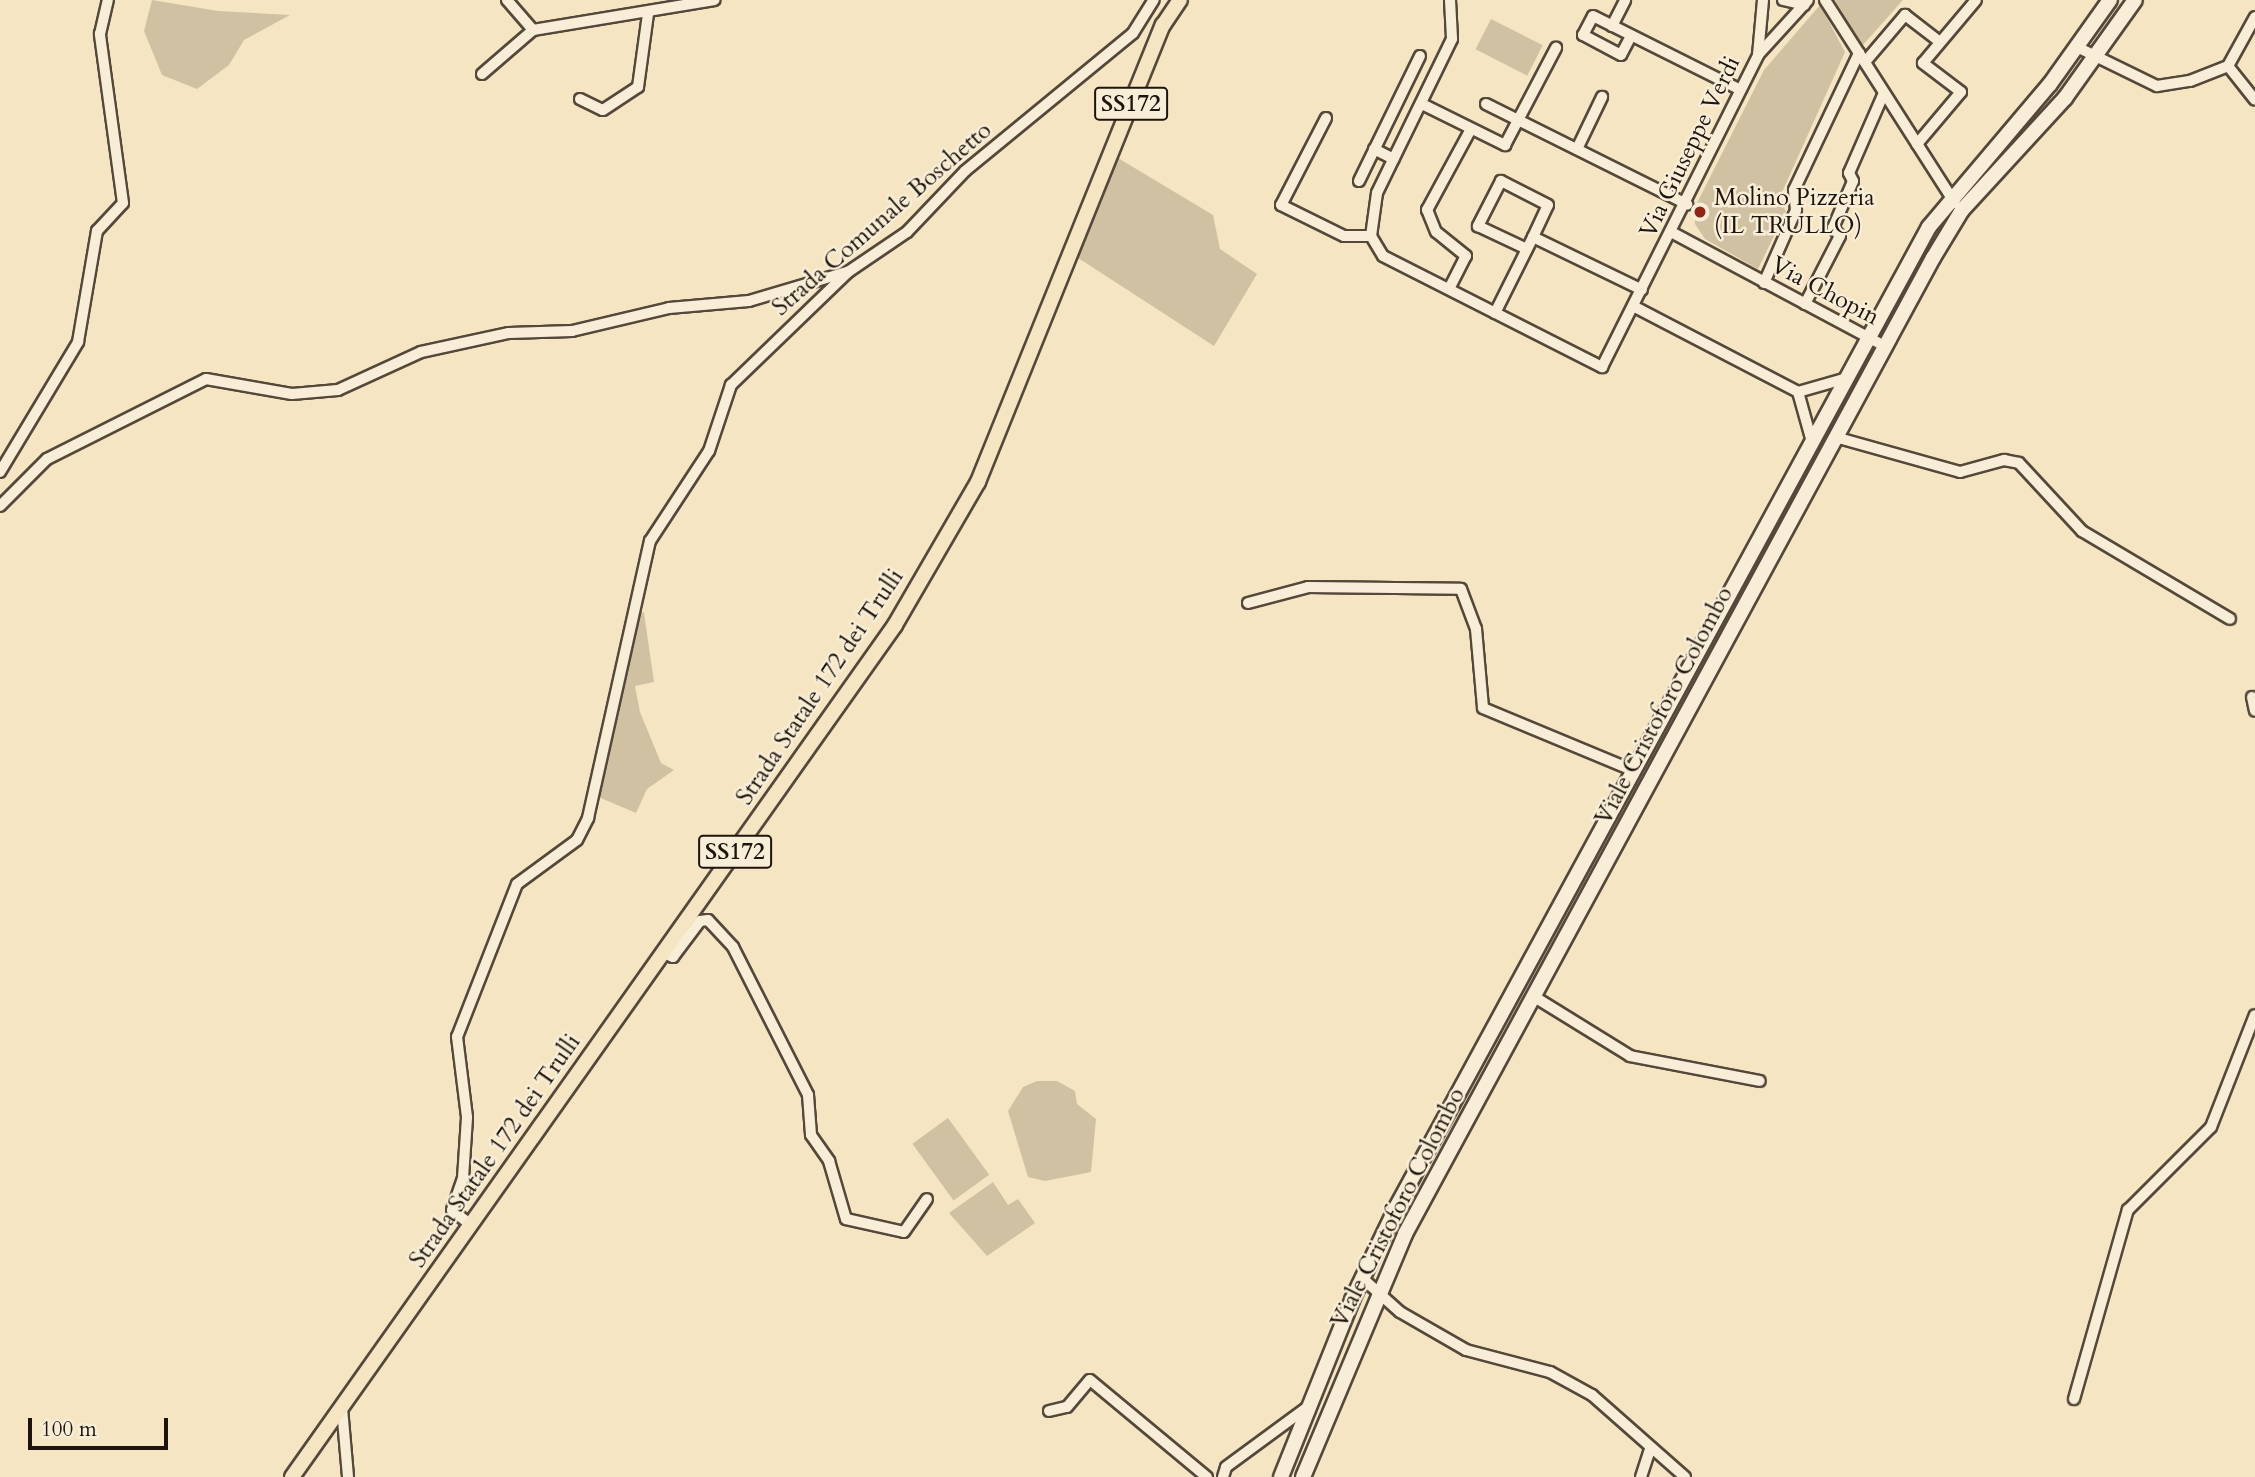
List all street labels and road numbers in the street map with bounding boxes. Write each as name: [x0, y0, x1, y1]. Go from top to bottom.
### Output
street label: Via Giuseppe Verdi: [1633, 51, 1747, 243]
road number: SS172: [1092, 85, 1170, 124]
street label: Strada Comunale Boschetto: [767, 116, 997, 322]
street label: Via Chopin: [1766, 250, 1884, 332]
street label: Strada Statale 172 dei Trulli: [730, 564, 910, 810]
street label: Viale Cristoforo Colombo: [1589, 582, 1739, 830]
road number: SS172: [696, 832, 774, 872]
street label: Strada Statale 172 dei Trulli: [403, 1029, 587, 1273]
street label: Viale Cristoforo Colombo: [1325, 1083, 1471, 1333]

